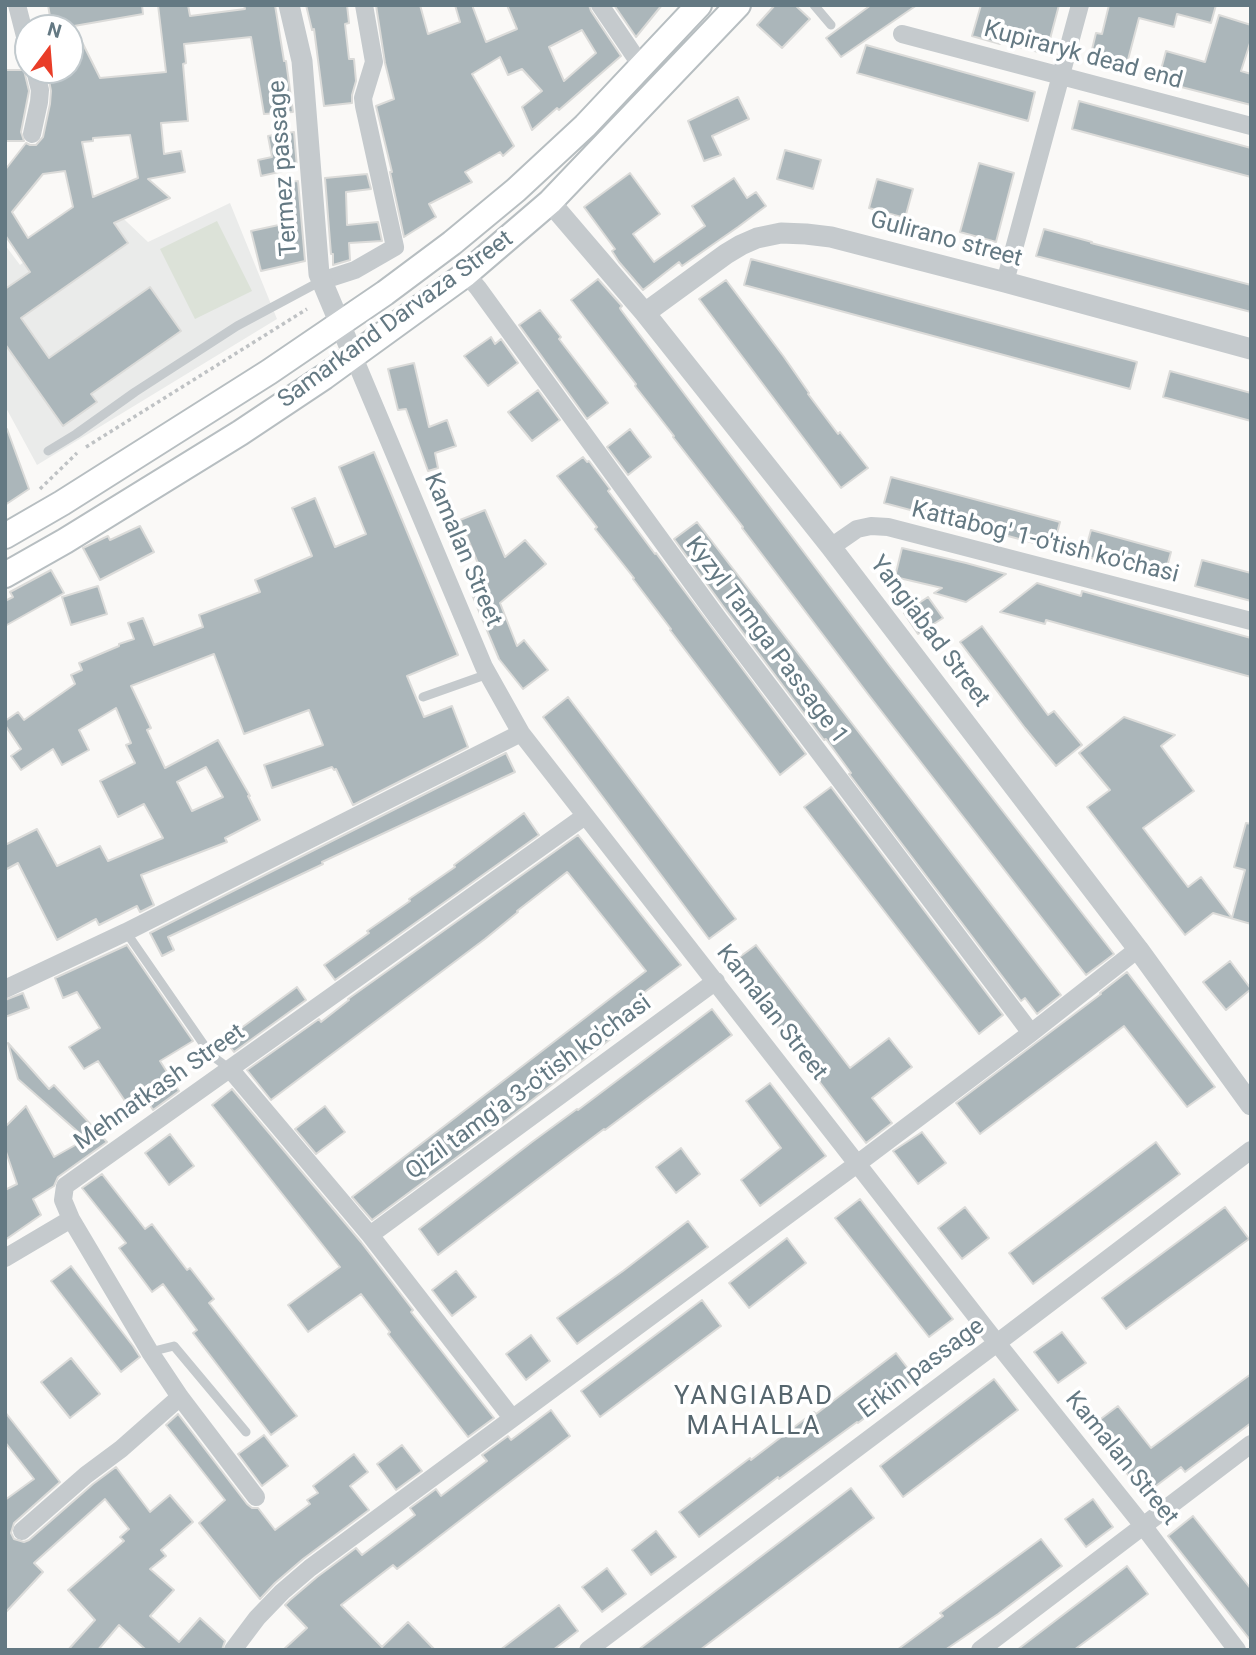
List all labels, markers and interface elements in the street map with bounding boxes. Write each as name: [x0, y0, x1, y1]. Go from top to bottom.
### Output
north arrow: [14, 14, 84, 84]
street label: Kupiraryk dead end: [981, 16, 1185, 96]
text: N: [45, 17, 64, 43]
street label: Termez passage: [263, 79, 305, 257]
street label: Gulirano street: [867, 206, 1025, 274]
street label: Samarkand Darvaza Street: [273, 225, 519, 415]
street label: Kamalan Street: [417, 469, 507, 631]
street label: Kattabog' 1-o'tish ko'chasi: [909, 496, 1181, 590]
street label: Kyzyl Tamga Passage 1: [679, 532, 853, 750]
street label: Yangiabad Street: [863, 551, 995, 713]
street label: Kamalan Street: [709, 940, 833, 1086]
street label: Qizil tamg'a 3-o'tish ko'chasi: [401, 989, 657, 1187]
street label: Mehnatkash Street: [69, 1019, 251, 1157]
street label: Erkin passage: [854, 1313, 990, 1425]
district label: YANGIABAD MAHALLA: [675, 1381, 833, 1442]
street label: Kamalan Street: [1058, 1386, 1184, 1532]

